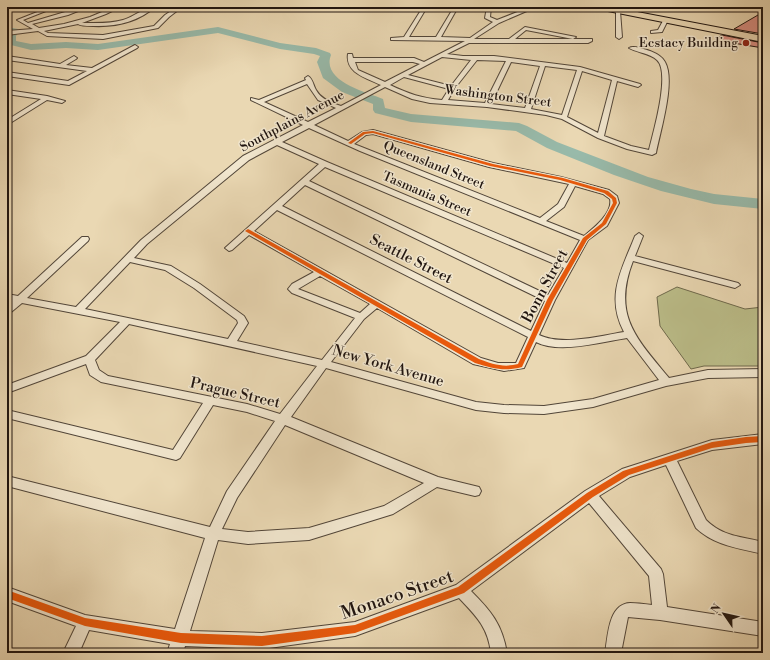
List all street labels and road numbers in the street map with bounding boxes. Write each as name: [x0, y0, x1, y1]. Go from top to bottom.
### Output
street label: Washington Street: [443, 81, 553, 111]
street label: Southplains Avenue: [237, 87, 347, 155]
street label: Queensland Street: [381, 137, 487, 193]
street label: Tasmania Street: [380, 168, 474, 220]
street label: Seattle Street: [366, 230, 456, 288]
street label: Bonn Street: [517, 245, 573, 327]
street label: New York Avenue: [330, 341, 446, 391]
street label: Prague Street: [188, 373, 283, 413]
street label: Monaco Street: [338, 565, 457, 625]

